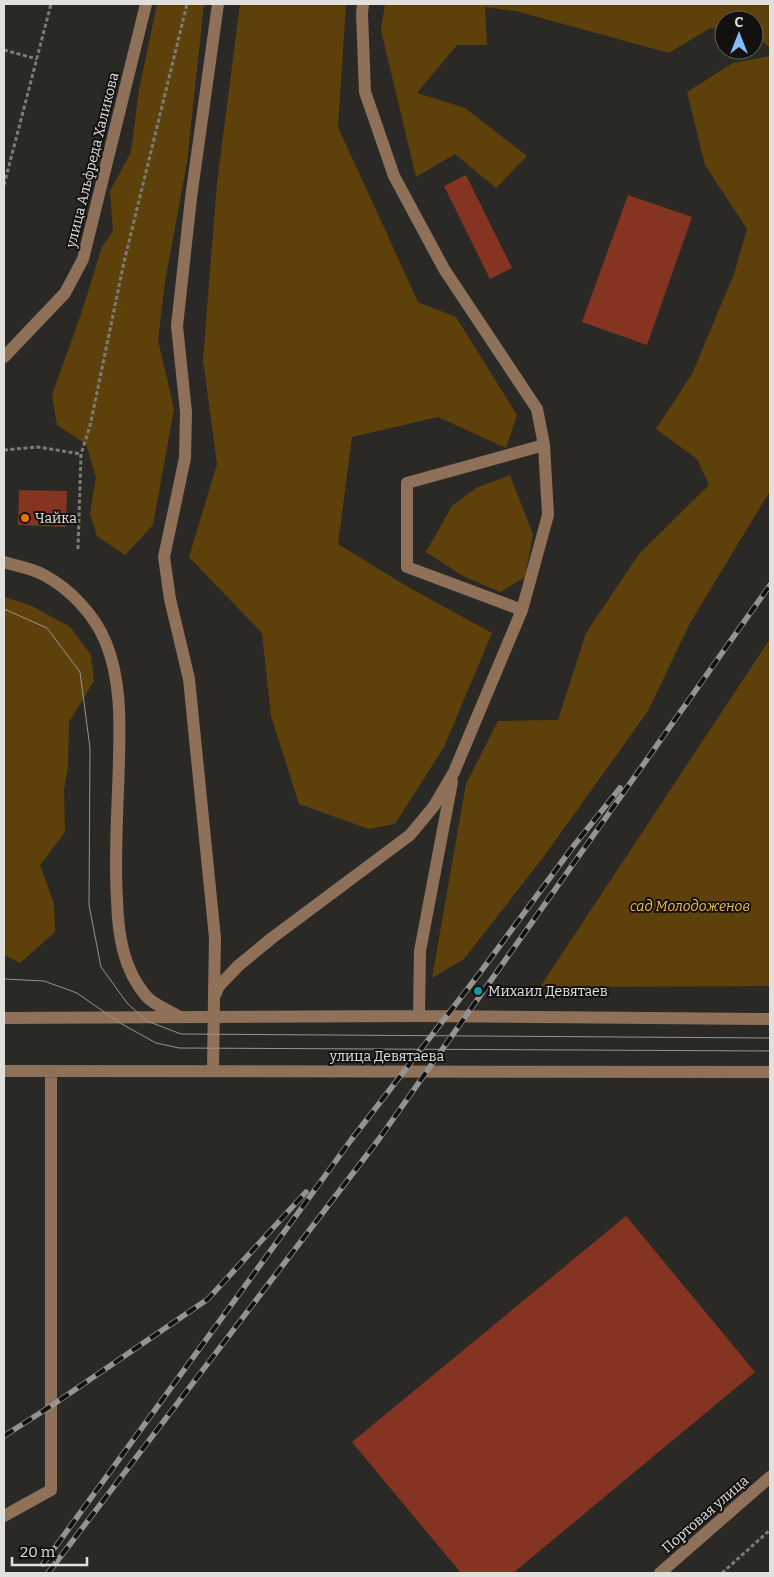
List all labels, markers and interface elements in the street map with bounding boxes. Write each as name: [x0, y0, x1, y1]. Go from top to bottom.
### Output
north arrow: [714, 10, 764, 60]
text: С: [735, 14, 744, 31]
street label: улица Альфреда Халикова: [62, 70, 123, 250]
place label: Чайка: [35, 510, 77, 527]
marker: Чайка: [19, 512, 31, 524]
park label: сад Молодоженов: [630, 898, 750, 915]
place label: Михаил Девятаев: [488, 983, 608, 1000]
marker: Михаил Девятаев: [472, 985, 484, 997]
street label: улица Девятаева: [329, 1048, 444, 1065]
street label: Портовая улица: [659, 1472, 752, 1557]
scale bar: [12, 1534, 88, 1566]
text: 20 m: [20, 1543, 56, 1561]

